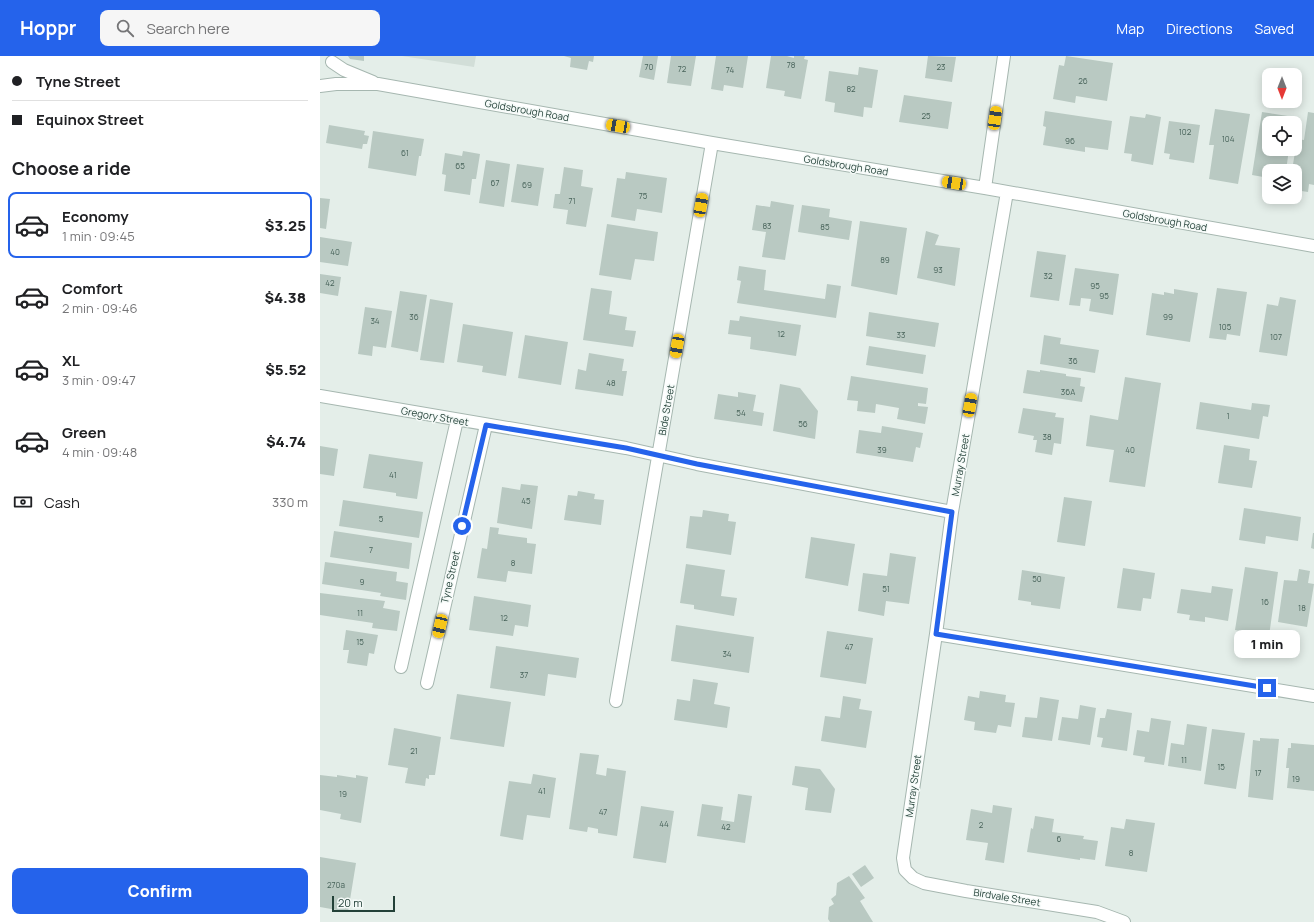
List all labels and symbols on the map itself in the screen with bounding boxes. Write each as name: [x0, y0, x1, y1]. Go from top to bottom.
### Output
house number: 78: [787, 59, 796, 70]
house number: 70: [645, 61, 654, 72]
house number: 23: [937, 61, 945, 72]
house number: 72: [678, 63, 687, 74]
house number: 74: [726, 64, 734, 75]
north arrow: [1262, 68, 1302, 108]
house number: 26: [1078, 75, 1088, 86]
house number: 82: [846, 83, 856, 94]
street label: Goldsbrough Road: [484, 96, 570, 124]
car: [987, 105, 1003, 131]
house number: 25: [921, 110, 931, 121]
car: [605, 118, 631, 134]
house number: 102: [1179, 126, 1192, 137]
house number: 104: [1222, 133, 1235, 144]
house number: 96: [1065, 135, 1075, 146]
house number: 61: [401, 147, 409, 158]
street label: Goldsbrough Road: [803, 151, 889, 179]
house number: 65: [455, 160, 465, 171]
car: [941, 175, 967, 191]
house number: 67: [491, 177, 499, 188]
house number: 69: [522, 179, 532, 190]
house number: 75: [639, 190, 648, 201]
car: [693, 192, 709, 218]
house number: 71: [568, 195, 576, 206]
street label: Goldsbrough Road: [1122, 206, 1208, 234]
house number: 83: [762, 220, 772, 231]
house number: 85: [820, 221, 830, 232]
house number: 40: [330, 246, 340, 257]
house number: 89: [880, 254, 890, 265]
house number: 93: [933, 264, 943, 275]
house number: 32: [1044, 270, 1053, 281]
house number: 42: [325, 277, 335, 288]
house number: 95: [1090, 280, 1100, 291]
house number: 95: [1099, 290, 1109, 301]
house number: 36: [409, 311, 419, 322]
house number: 99: [1163, 311, 1173, 322]
house number: 34: [370, 315, 380, 326]
house number: 105: [1219, 321, 1232, 332]
house number: 12: [777, 328, 785, 339]
house number: 33: [897, 329, 905, 340]
house number: 107: [1270, 331, 1282, 342]
car: [669, 333, 685, 359]
house number: 36: [1068, 355, 1078, 366]
house number: 48: [606, 377, 616, 388]
street label: Bide Street: [655, 383, 677, 437]
house number: 36A: [1061, 386, 1075, 397]
car: [962, 392, 978, 418]
street label: Gregory Street: [400, 403, 470, 429]
house number: 54: [736, 407, 746, 418]
house number: 1: [1226, 410, 1230, 421]
house number: 56: [798, 418, 808, 429]
house number: 38: [1042, 431, 1052, 442]
street label: Murray Street: [948, 433, 972, 497]
house number: 39: [877, 444, 887, 455]
house number: 40: [1125, 444, 1135, 455]
house number: 41: [389, 469, 397, 480]
house number: 45: [521, 495, 531, 506]
house number: 5: [379, 513, 384, 524]
route start: [453, 517, 471, 535]
house number: 7: [369, 544, 373, 555]
street label: Tyne Street: [437, 549, 463, 605]
house number: 8: [511, 557, 516, 568]
house number: 50: [1032, 573, 1042, 584]
house number: 9: [360, 576, 365, 587]
house number: 51: [882, 583, 890, 594]
house number: 16: [1261, 596, 1269, 607]
house number: 18: [1298, 602, 1306, 613]
house number: 11: [357, 607, 363, 618]
house number: 12: [500, 612, 508, 623]
car: [431, 613, 449, 639]
callout: 1 min: [1234, 630, 1300, 658]
house number: 15: [356, 636, 364, 647]
house number: 47: [845, 641, 853, 652]
house number: 34: [722, 648, 732, 659]
house number: 37: [520, 669, 528, 680]
route end: [1258, 679, 1276, 697]
house number: 21: [410, 745, 418, 756]
street label: Murray Street: [902, 754, 924, 818]
house number: 11: [1181, 754, 1187, 765]
house number: 15: [1217, 761, 1225, 772]
house number: 17: [1254, 767, 1262, 778]
house number: 19: [1292, 773, 1300, 784]
house number: 41: [538, 785, 546, 796]
house number: 19: [339, 788, 347, 799]
house number: 47: [599, 806, 607, 817]
house number: 44: [659, 818, 669, 829]
house number: 2: [979, 819, 984, 830]
house number: 42: [721, 821, 731, 832]
house number: 6: [1057, 833, 1062, 844]
house number: 8: [1129, 847, 1134, 858]
house number: 270a: [327, 879, 345, 890]
street label: Birdvale Street: [972, 885, 1042, 909]
scale bar: [332, 894, 395, 913]

